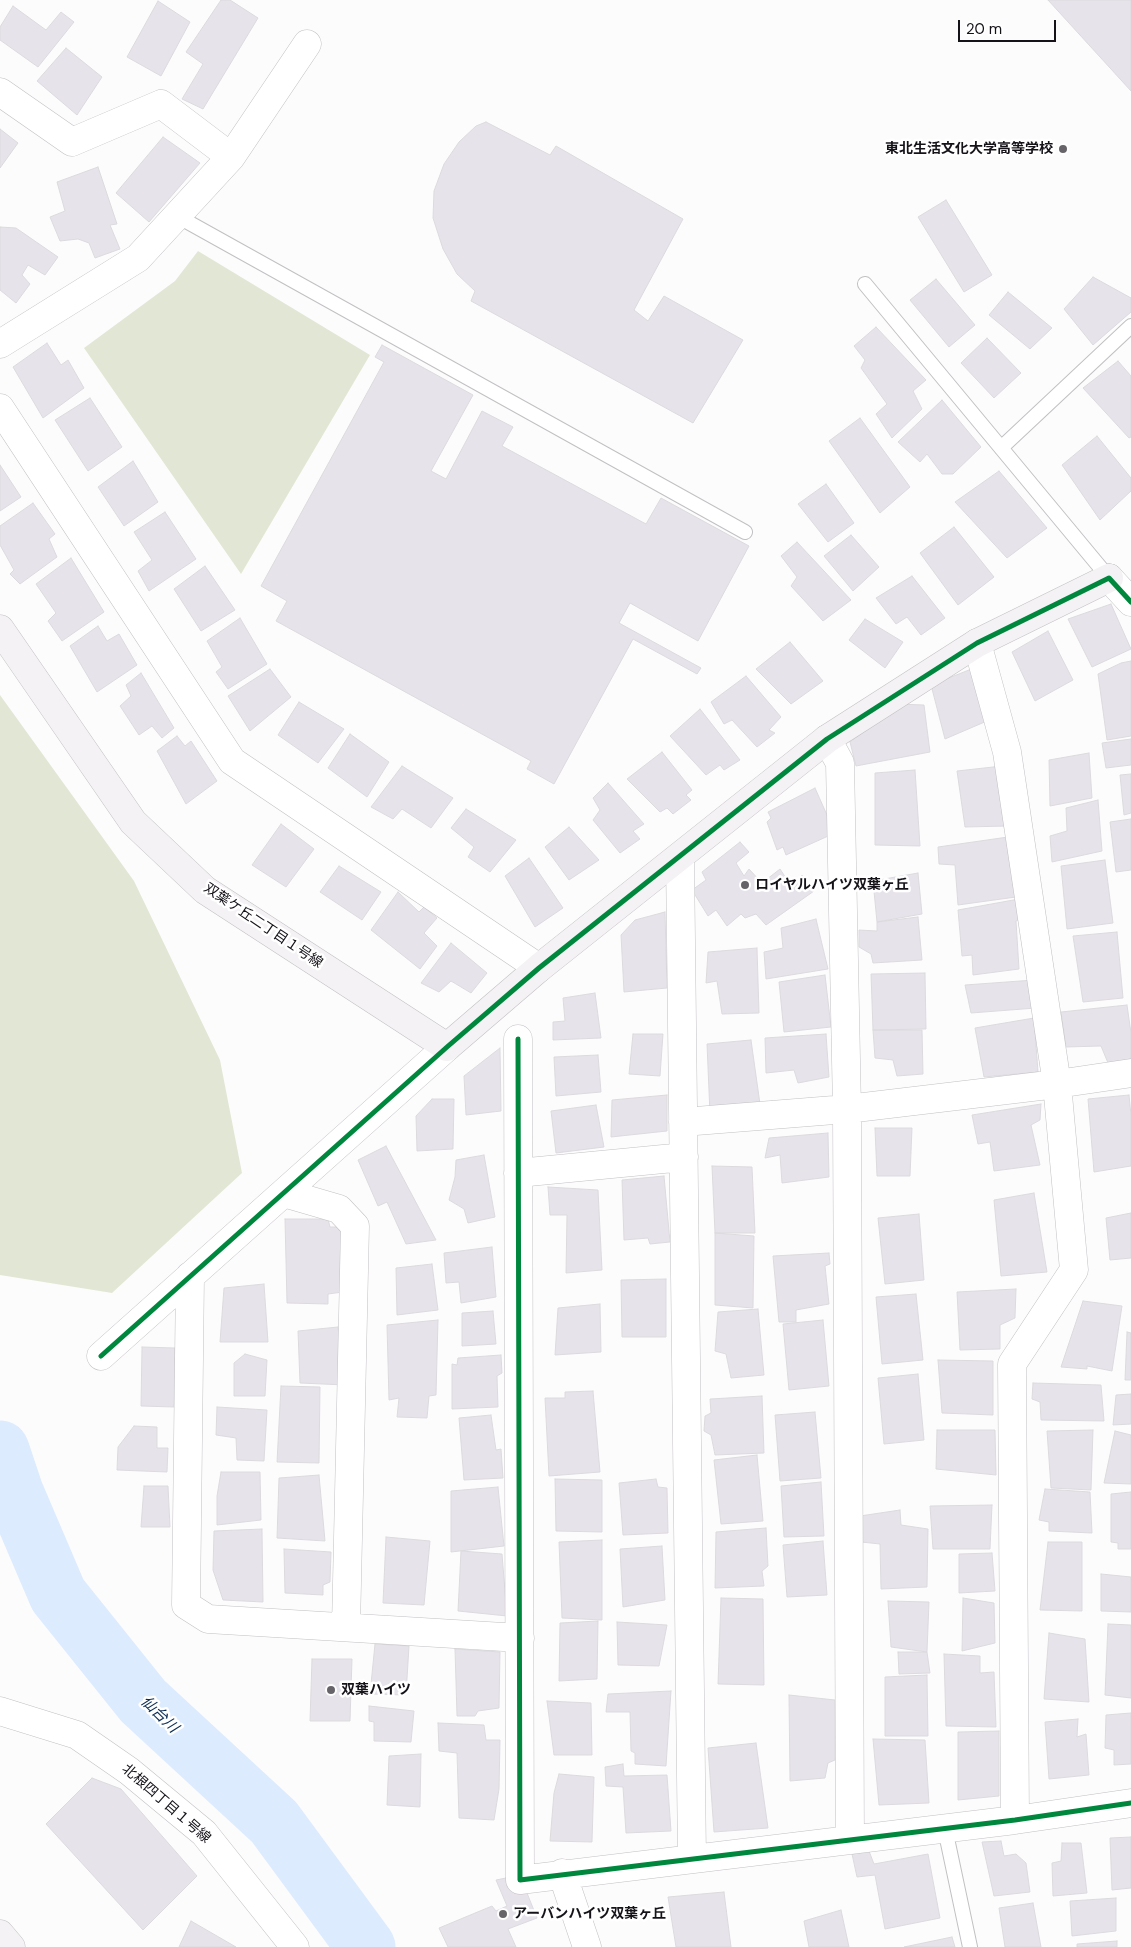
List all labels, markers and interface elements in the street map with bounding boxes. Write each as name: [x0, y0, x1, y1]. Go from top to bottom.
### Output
scale bar: [961, 10, 1058, 42]
text: 20 m: [966, 19, 1002, 39]
place label: 東北生活文化大学高等学校: [885, 141, 1053, 157]
marker: 東北生活文化大学高等学校: [1057, 143, 1069, 155]
place label: ロイヤルハイツ双葉ヶ丘: [755, 877, 909, 893]
marker: ロイヤルハイツ双葉ヶ丘: [739, 879, 751, 891]
street label: 双葉ケ丘二丁目１号線: [200, 880, 326, 972]
place label: 双葉ハイツ: [341, 1682, 411, 1698]
marker: 双葉ハイツ: [325, 1684, 337, 1696]
water label: 仙台川: [137, 1693, 181, 1737]
street label: 北根四丁目１号線: [118, 1761, 214, 1847]
place label: アーバンハイツ双葉ヶ丘: [513, 1906, 666, 1922]
marker: アーバンハイツ双葉ヶ丘: [497, 1908, 509, 1920]

